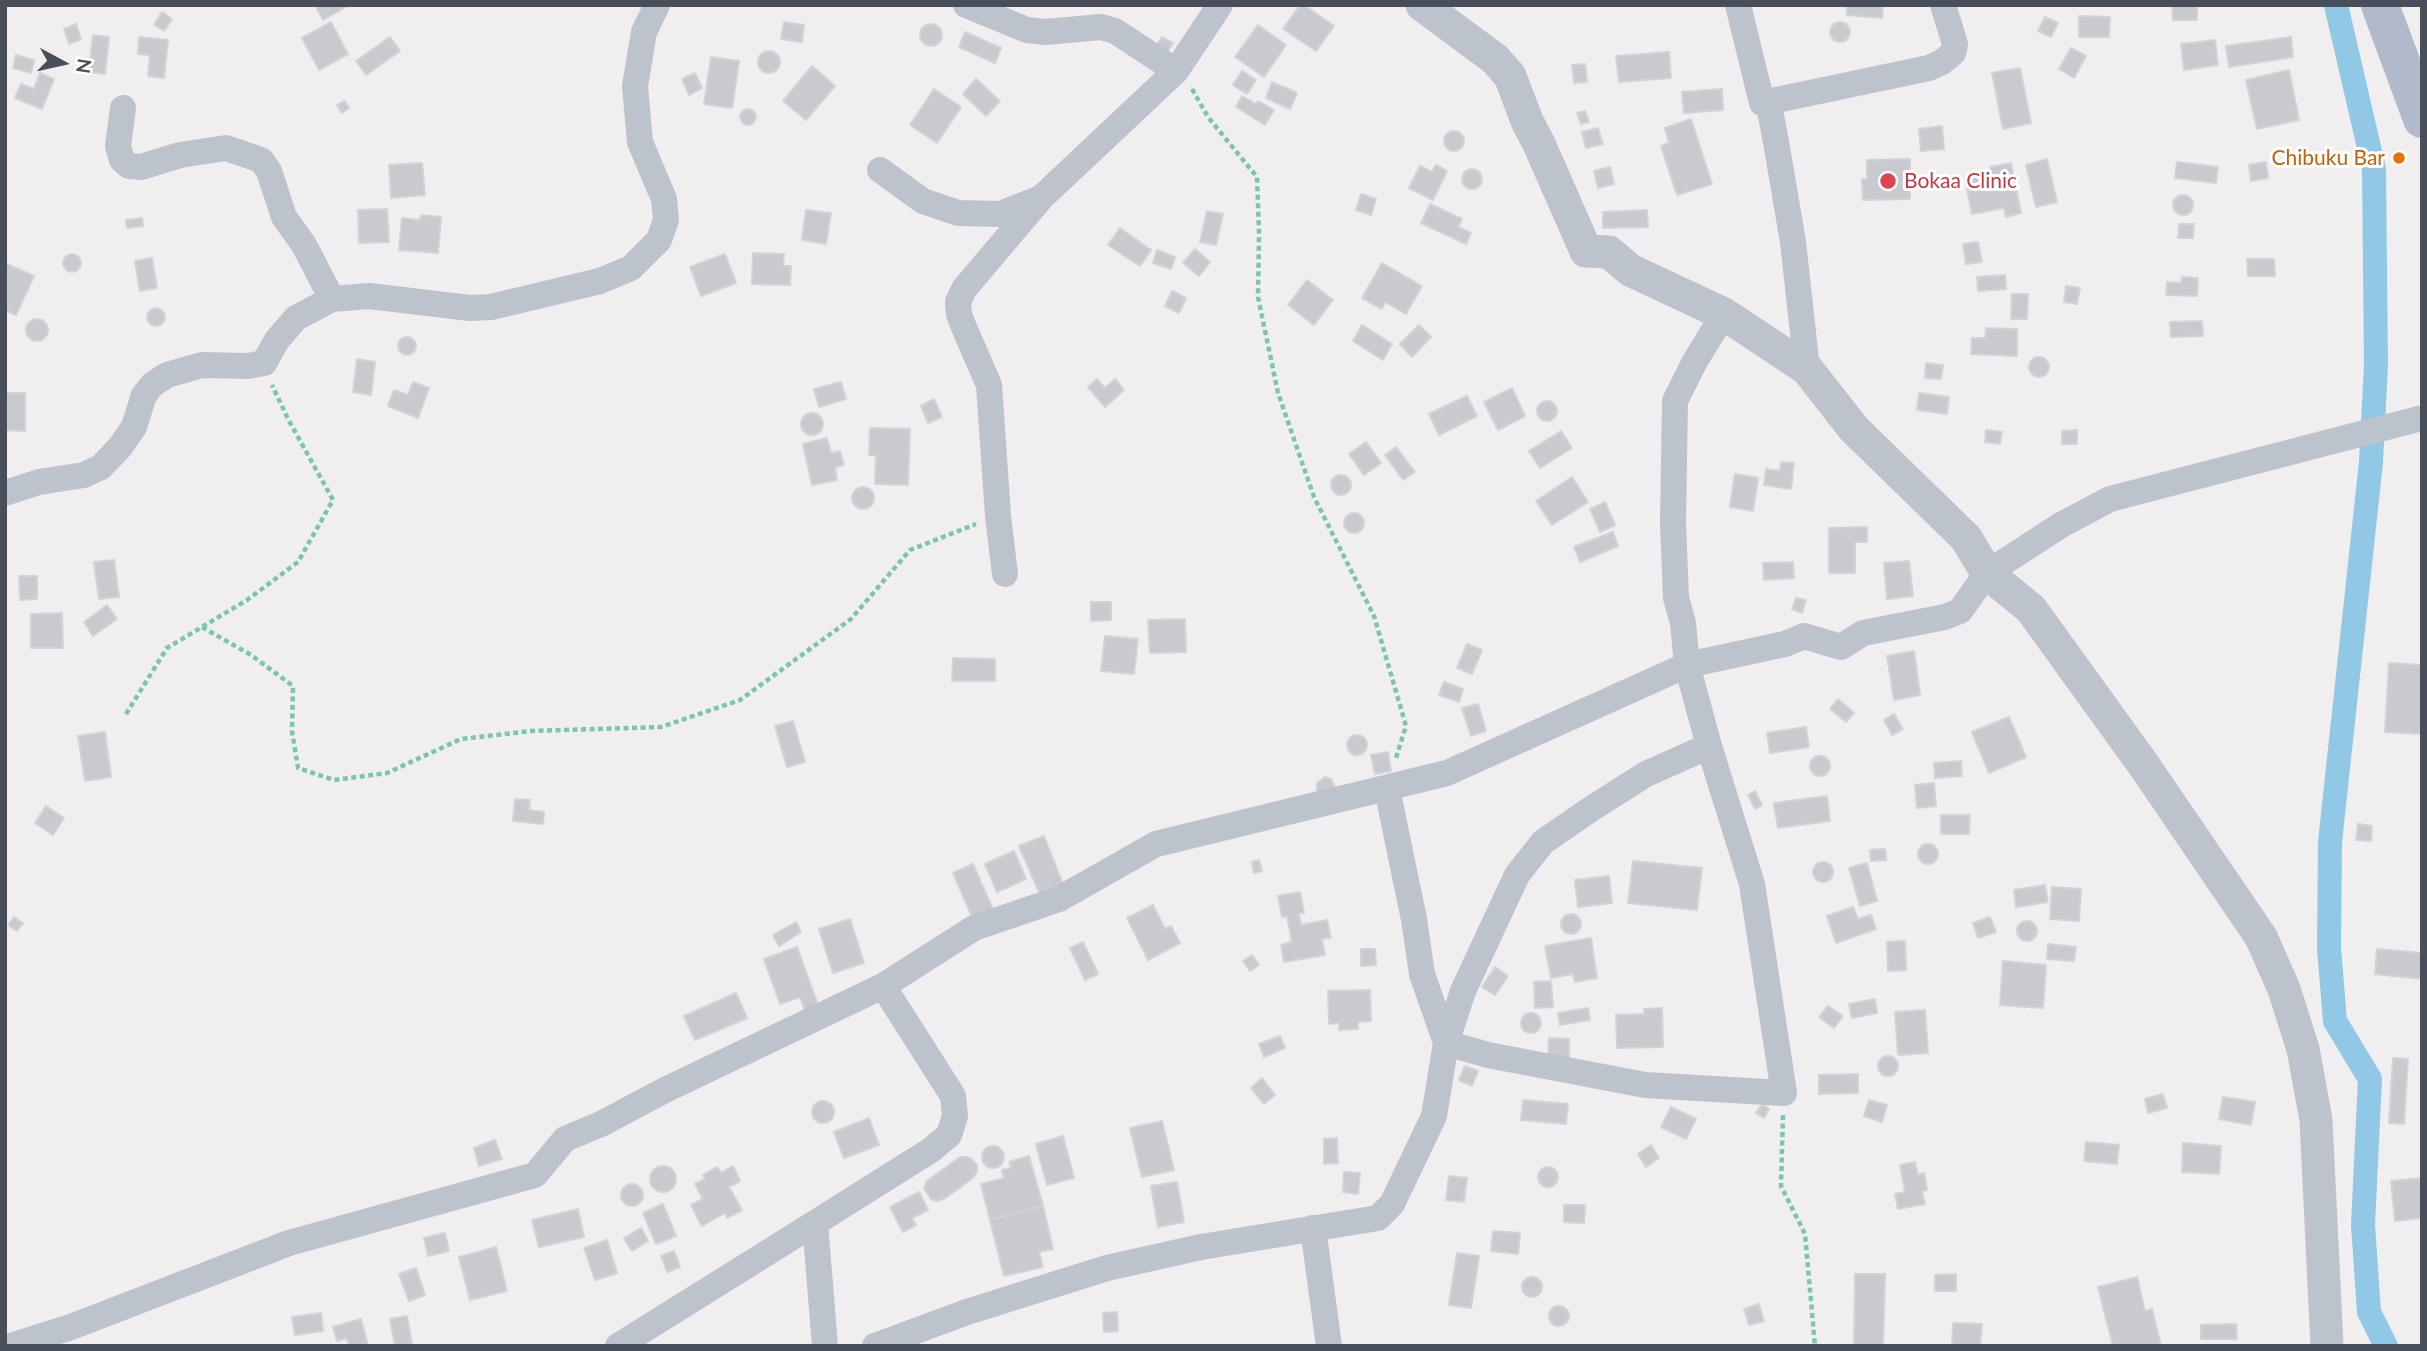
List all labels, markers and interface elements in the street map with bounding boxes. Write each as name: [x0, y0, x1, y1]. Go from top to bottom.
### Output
north arrow: [28, 28, 98, 98]
text: N: [72, 57, 97, 75]
place label: Chibuku Bar: [2272, 145, 2385, 171]
marker: Chibuku Bar: [2391, 150, 2407, 166]
place label: Bokaa Clinic: [1904, 168, 2017, 194]
marker: Bokaa Clinic: [1878, 171, 1898, 191]

